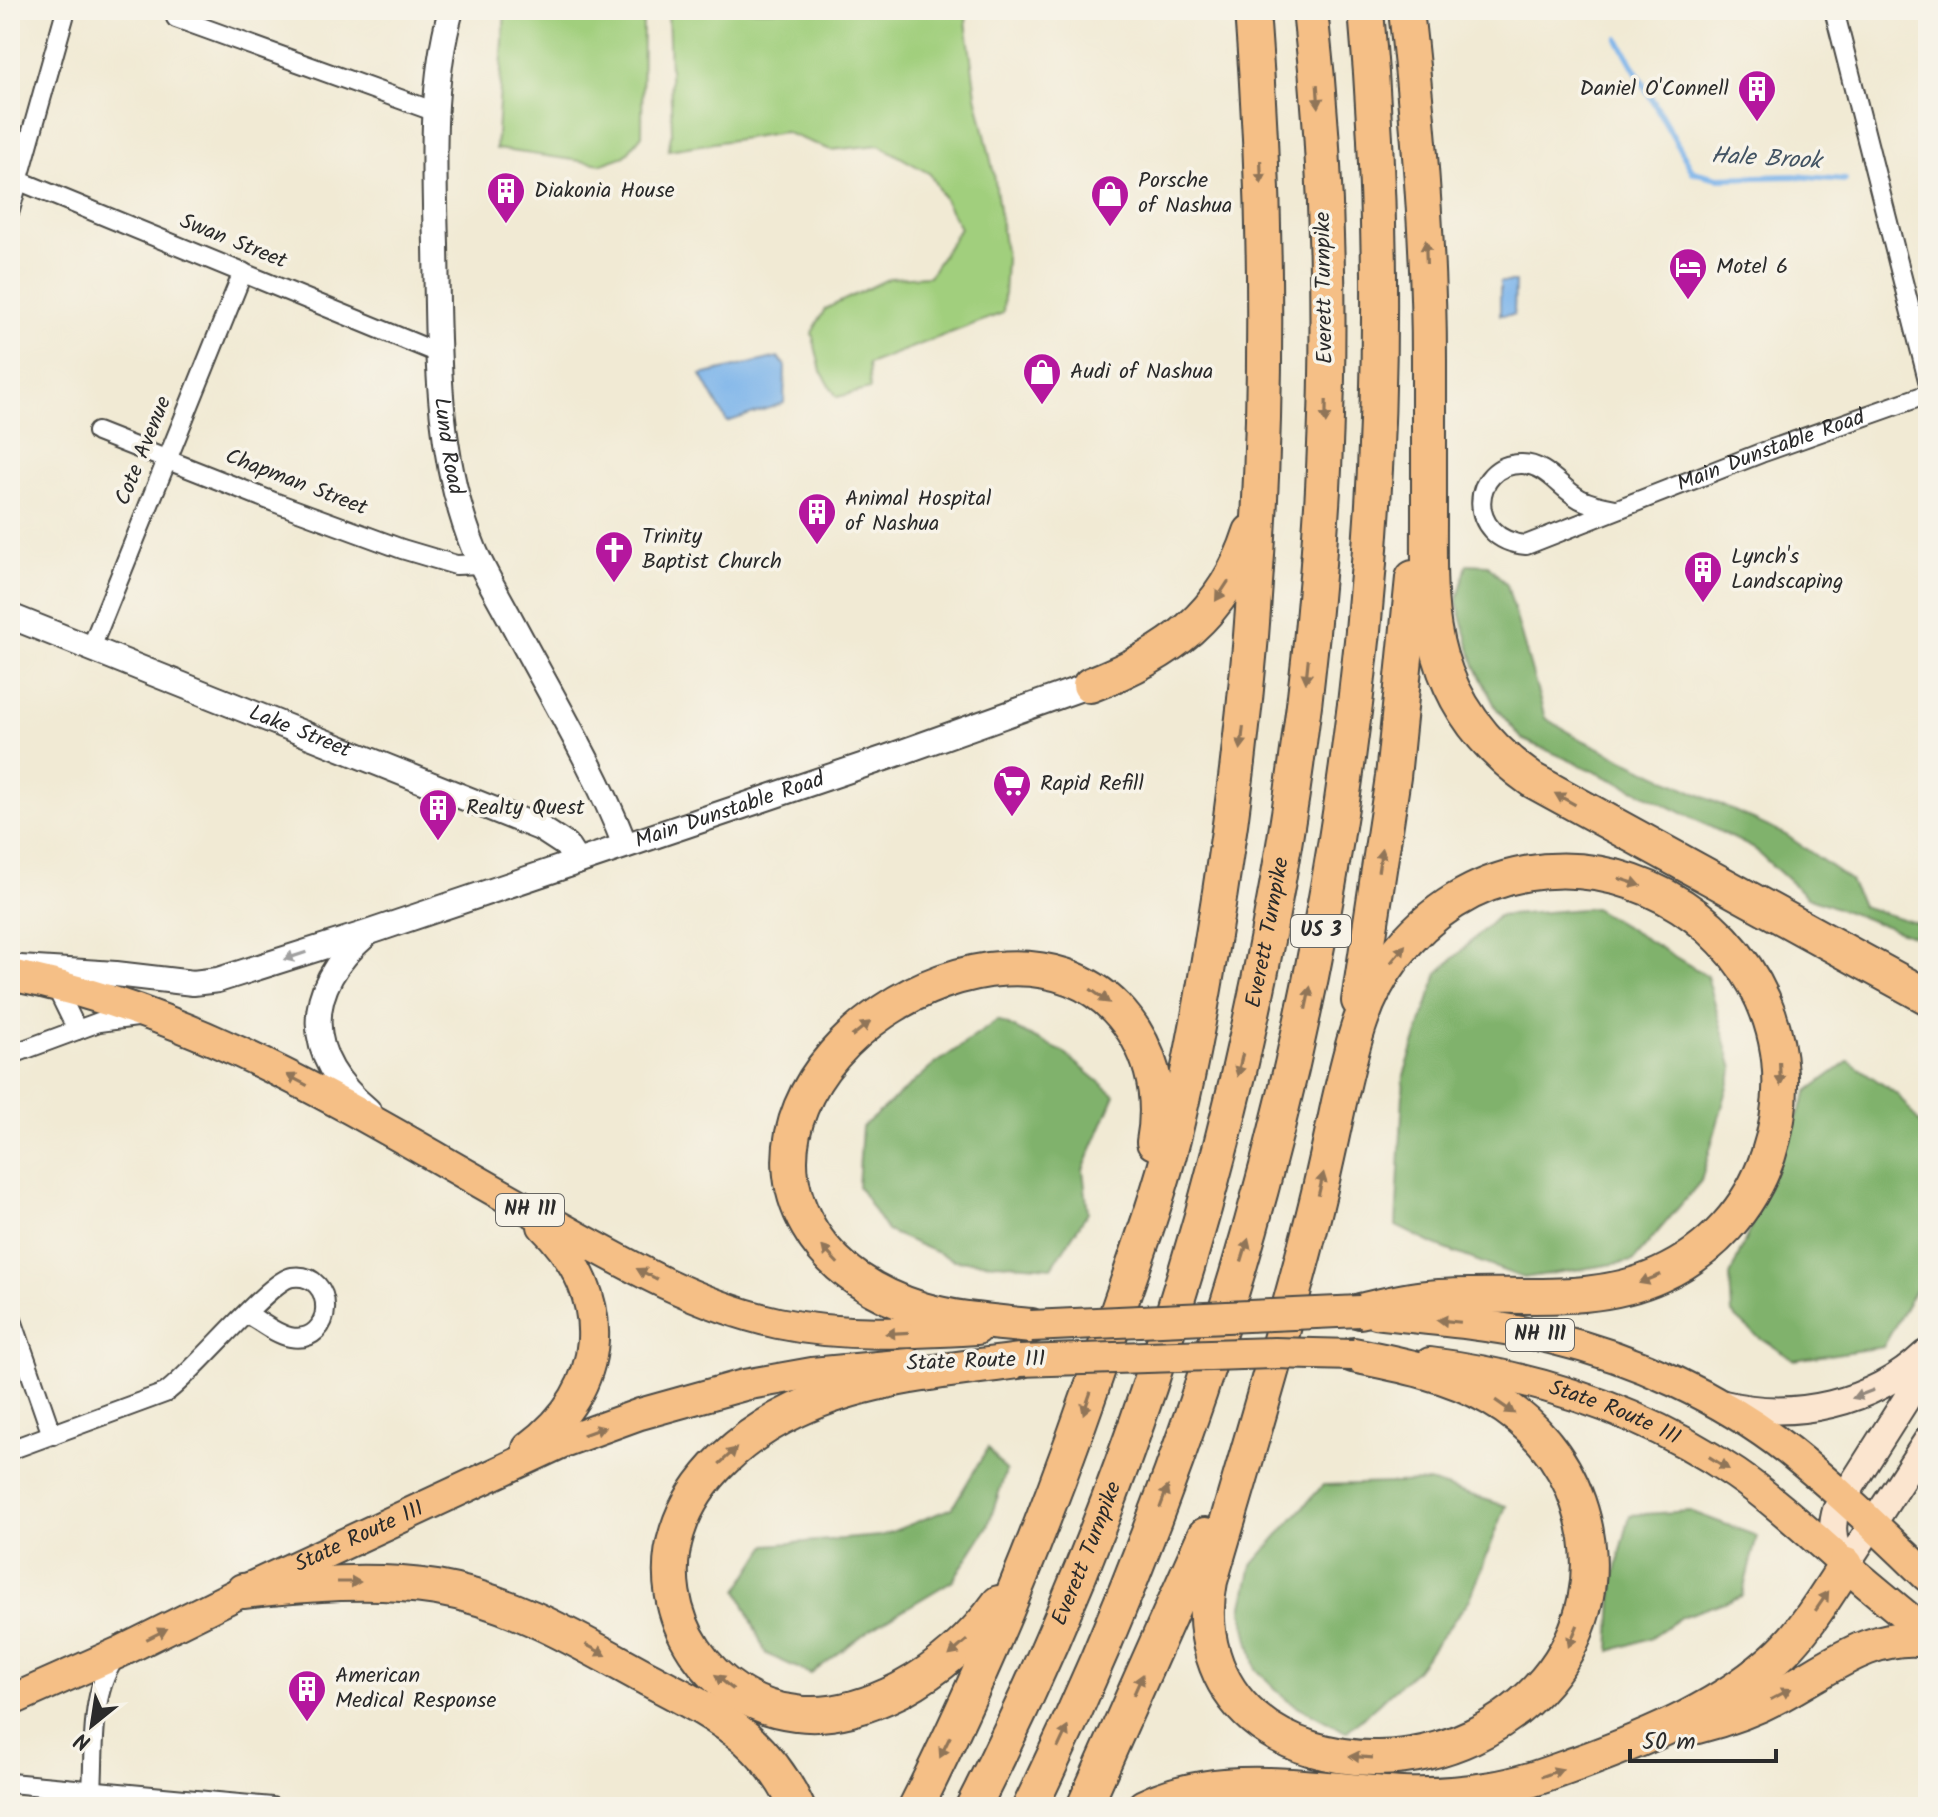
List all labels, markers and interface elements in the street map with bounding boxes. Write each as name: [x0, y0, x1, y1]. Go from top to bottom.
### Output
building icon: Daniel O'Connell: [1736, 68, 1778, 123]
place label: Daniel O'Connell: [1579, 72, 1730, 107]
one-way arrow: [1312, 84, 1325, 109]
water label: Hale Brook: [1710, 137, 1826, 182]
one-way arrow: [1254, 160, 1267, 185]
place label: Porsche of Nashua: [1138, 164, 1232, 224]
building icon: Diakonia House: [485, 170, 527, 225]
shop icon: Porsche of Nashua: [1089, 173, 1131, 228]
place label: Diakonia House: [534, 174, 675, 209]
street label: Swan Street: [174, 205, 292, 280]
street label: Everett Turnpike: [1306, 211, 1344, 365]
one-way arrow: [1420, 239, 1433, 264]
hotel icon: Motel 6: [1667, 246, 1709, 301]
place label: Motel 6: [1716, 250, 1788, 285]
shop icon: Audi of Nashua: [1021, 351, 1063, 406]
place label: Audi of Nashua: [1070, 355, 1213, 390]
street label: Cote Avenue: [106, 391, 182, 511]
street label: Lund Road: [424, 396, 474, 499]
one-way arrow: [1319, 400, 1332, 425]
street label: Main Dunstable Road: [1672, 400, 1871, 502]
street label: Chapman Street: [220, 440, 373, 526]
place label: Animal Hospital of Nashua: [845, 482, 992, 542]
building icon: Animal Hospital of Nashua: [796, 491, 838, 546]
place label: Trinity Baptist Church: [642, 520, 782, 580]
church icon: Trinity Baptist Church: [593, 529, 635, 584]
place label: Lynch's Landscaping: [1731, 540, 1843, 600]
building icon: Lynch's Landscaping: [1682, 549, 1724, 604]
one-way arrow: [1214, 580, 1229, 601]
one-way arrow: [1301, 659, 1314, 684]
street label: Lake Street: [243, 696, 356, 768]
one-way arrow: [1235, 726, 1248, 751]
street label: Main Dunstable Road: [630, 762, 830, 859]
supermarket icon: Rapid Refill: [991, 763, 1033, 818]
place label: Rapid Refill: [1040, 767, 1144, 802]
building icon: Realty Quest: [417, 787, 459, 842]
place label: Realty Quest: [466, 791, 585, 826]
one-way arrow: [1553, 792, 1576, 806]
one-way arrow: [1374, 847, 1387, 872]
street label: Everett Turnpike: [1236, 855, 1299, 1011]
one-way arrow: [1619, 876, 1643, 888]
road number: US 3: [1291, 915, 1351, 947]
one-way arrow: [1389, 944, 1405, 964]
one-way arrow: [283, 950, 307, 962]
one-way arrow: [1302, 985, 1314, 1010]
one-way arrow: [1089, 988, 1111, 1004]
one-way arrow: [851, 1022, 871, 1038]
one-way arrow: [1233, 1053, 1246, 1078]
one-way arrow: [1774, 1062, 1787, 1087]
one-way arrow: [285, 1074, 308, 1087]
one-way arrow: [1315, 1171, 1328, 1196]
road number: NH 111: [496, 1194, 564, 1226]
one-way arrow: [1239, 1238, 1252, 1262]
one-way arrow: [822, 1246, 840, 1265]
one-way arrow: [635, 1267, 658, 1281]
one-way arrow: [1638, 1273, 1662, 1286]
one-way arrow: [1436, 1314, 1461, 1327]
road number: NH 111: [1506, 1319, 1574, 1351]
one-way arrow: [884, 1327, 909, 1340]
street label: State Route 111: [906, 1342, 1046, 1382]
street label: State Route 111: [1545, 1371, 1687, 1455]
one-way arrow: [1851, 1388, 1875, 1401]
one-way arrow: [1080, 1391, 1092, 1415]
one-way arrow: [1494, 1399, 1515, 1414]
one-way arrow: [582, 1424, 606, 1436]
one-way arrow: [718, 1448, 737, 1466]
one-way arrow: [1708, 1456, 1730, 1470]
street label: Everett Turnpike: [1042, 1477, 1132, 1631]
one-way arrow: [1158, 1485, 1171, 1509]
street label: State Route 111: [289, 1492, 430, 1582]
one-way arrow: [337, 1576, 362, 1588]
one-way arrow: [1814, 1591, 1829, 1612]
one-way arrow: [1566, 1624, 1579, 1648]
one-way arrow: [146, 1627, 169, 1640]
one-way arrow: [948, 1639, 967, 1657]
one-way arrow: [584, 1644, 607, 1657]
place label: American Medical Response: [335, 1659, 496, 1719]
building icon: American Medical Response: [286, 1668, 328, 1723]
one-way arrow: [1132, 1673, 1145, 1696]
one-way arrow: [714, 1674, 734, 1691]
north arrow: [52, 1685, 132, 1765]
one-way arrow: [1769, 1687, 1792, 1701]
scale bar: [1630, 1713, 1776, 1763]
text: N: [68, 1721, 98, 1759]
text: 50 m: [1642, 1723, 1696, 1762]
one-way arrow: [1057, 1725, 1070, 1748]
one-way arrow: [938, 1735, 952, 1758]
one-way arrow: [1348, 1750, 1373, 1763]
one-way arrow: [1540, 1766, 1564, 1779]

